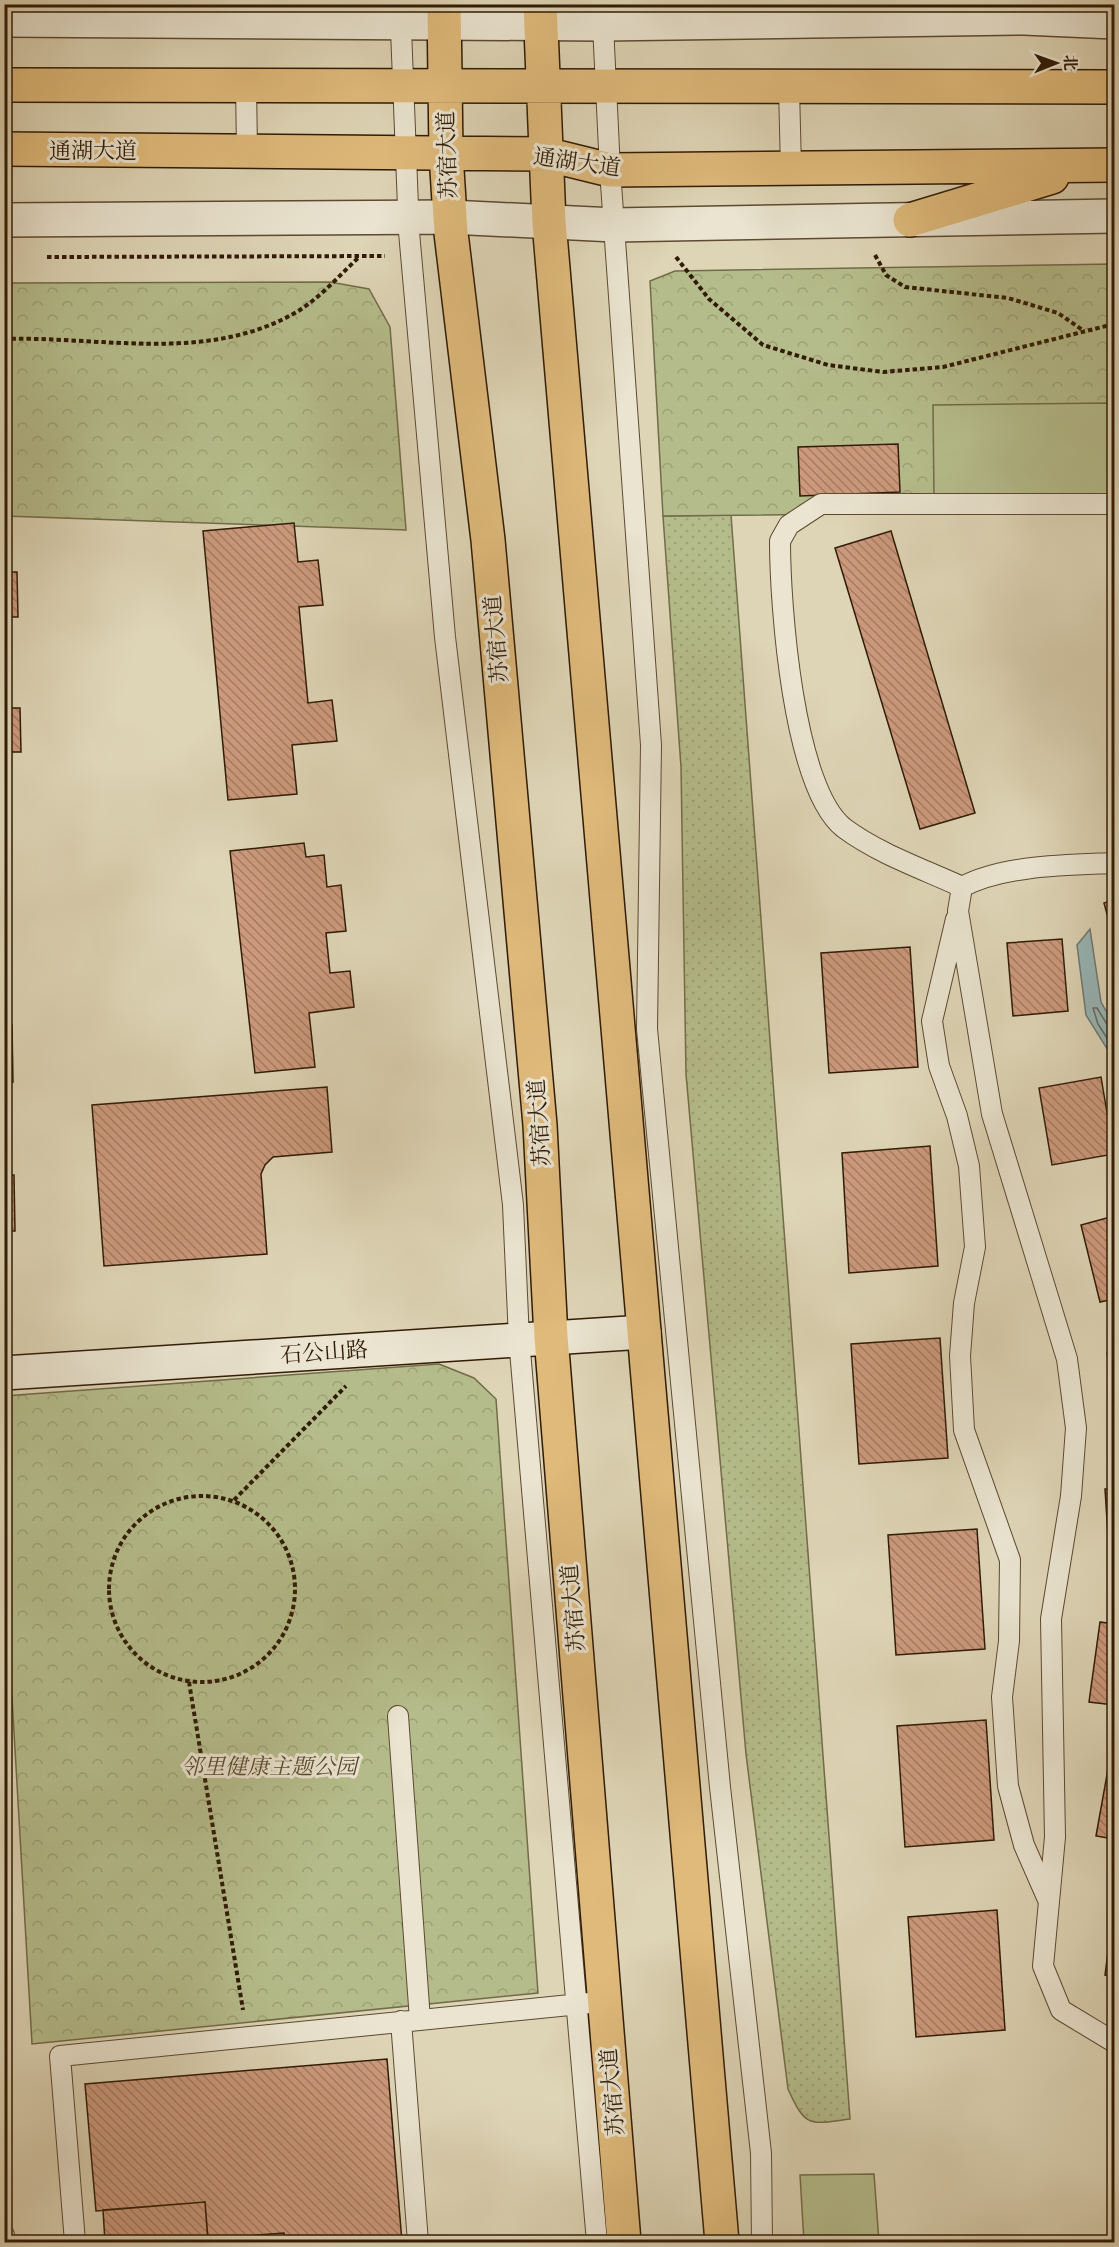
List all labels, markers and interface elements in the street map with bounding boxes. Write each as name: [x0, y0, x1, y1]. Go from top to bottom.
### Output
north arrow: [1026, 33, 1086, 93]
text: 北: [1061, 55, 1080, 71]
street label: 苏宿大道: [432, 111, 462, 199]
street label: 通湖大道: [49, 137, 137, 164]
street label: 通湖大道: [532, 143, 622, 181]
street label: 苏宿大道: [479, 594, 513, 684]
street label: 苏宿大道: [522, 1078, 556, 1168]
street label: 石公山路: [279, 1335, 369, 1369]
street label: 苏宿大道: [556, 1563, 590, 1653]
park label: 邻里健康主题公园: [181, 1753, 360, 1780]
street label: 苏宿大道: [595, 2047, 629, 2137]

